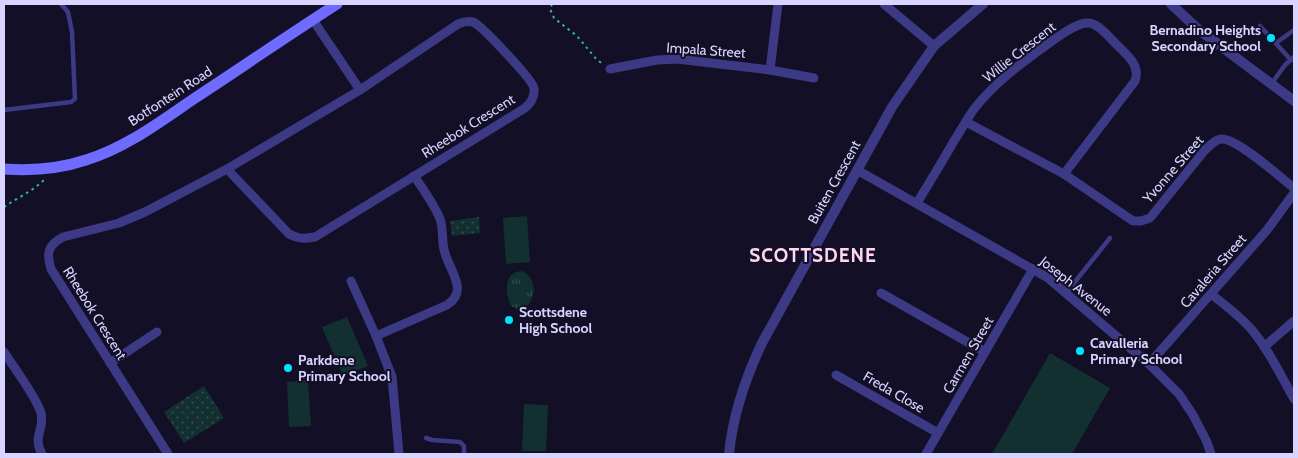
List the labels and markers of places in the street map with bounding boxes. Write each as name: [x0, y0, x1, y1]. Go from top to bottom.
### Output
place label: Bernadino Heights Secondary School: [1150, 21, 1261, 55]
marker: Bernadino Heights Secondary School: [1265, 32, 1277, 44]
place label: Scottsdene High School: [519, 303, 592, 337]
marker: Scottsdene High School: [503, 314, 515, 326]
place label: Cavalleria Primary School: [1090, 334, 1183, 368]
marker: Cavalleria Primary School: [1074, 345, 1086, 357]
place label: Parkdene Primary School: [298, 351, 391, 385]
marker: Parkdene Primary School: [282, 362, 294, 374]

